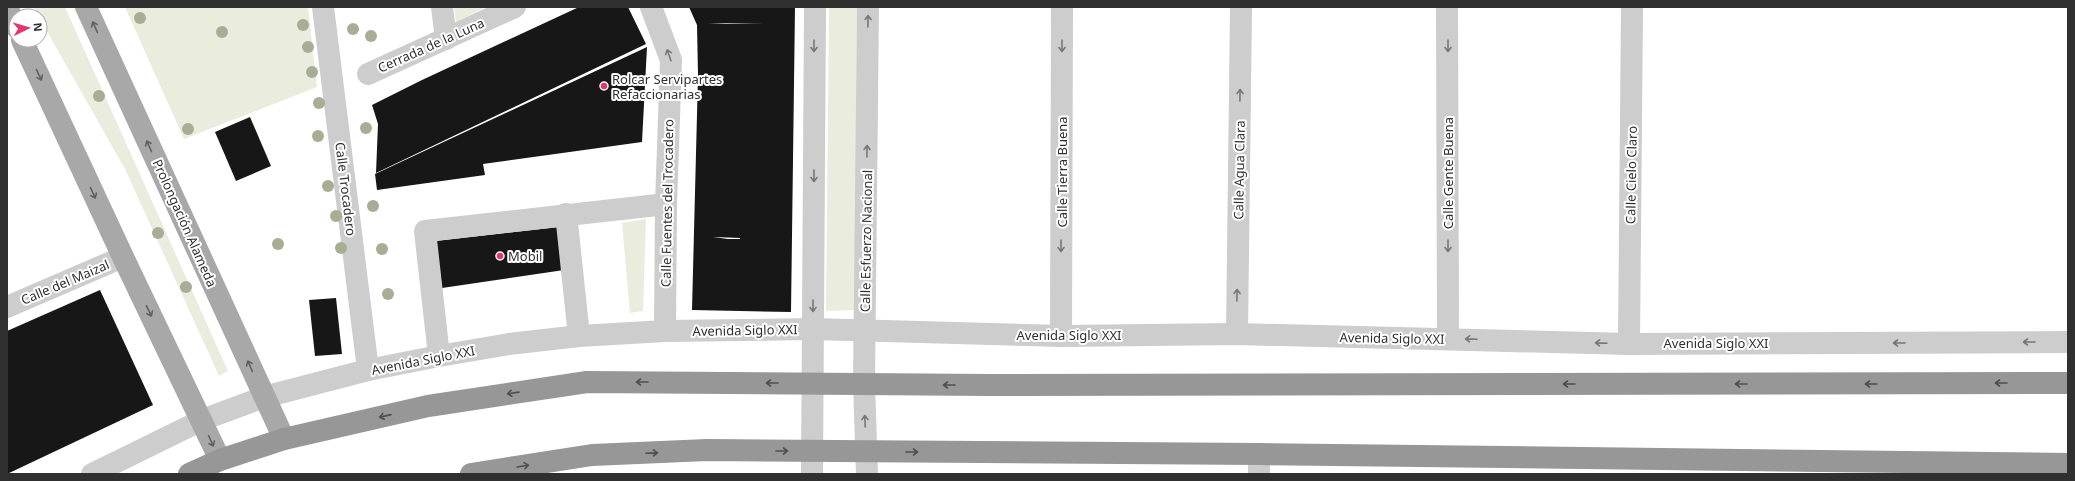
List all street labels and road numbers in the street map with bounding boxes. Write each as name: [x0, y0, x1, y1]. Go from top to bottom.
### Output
street label: Cerrada de la Luna: [375, 13, 487, 77]
street label: Calle Tierra Buena: [1053, 116, 1071, 228]
street label: Calle Gente Buena: [1439, 117, 1457, 229]
street label: Calle Fuentes del Trocadero: [657, 119, 677, 287]
street label: Calle Agua Clara: [1229, 120, 1249, 220]
street label: Calle Cielo Claro: [1621, 126, 1641, 224]
street label: Calle Trocadero: [331, 141, 361, 237]
street label: Prolongación Alameda: [149, 156, 221, 290]
street label: Calle Esfuerzo Nacional: [856, 170, 876, 312]
street label: Calle del Maizal: [18, 255, 112, 309]
street label: Avenida Siglo XXI: [692, 320, 798, 340]
street label: Avenida Siglo XXI: [1016, 326, 1122, 344]
street label: Avenida Siglo XXI: [1339, 328, 1445, 348]
street label: Avenida Siglo XXI: [1663, 334, 1769, 352]
street label: Avenida Siglo XXI: [370, 341, 476, 379]

